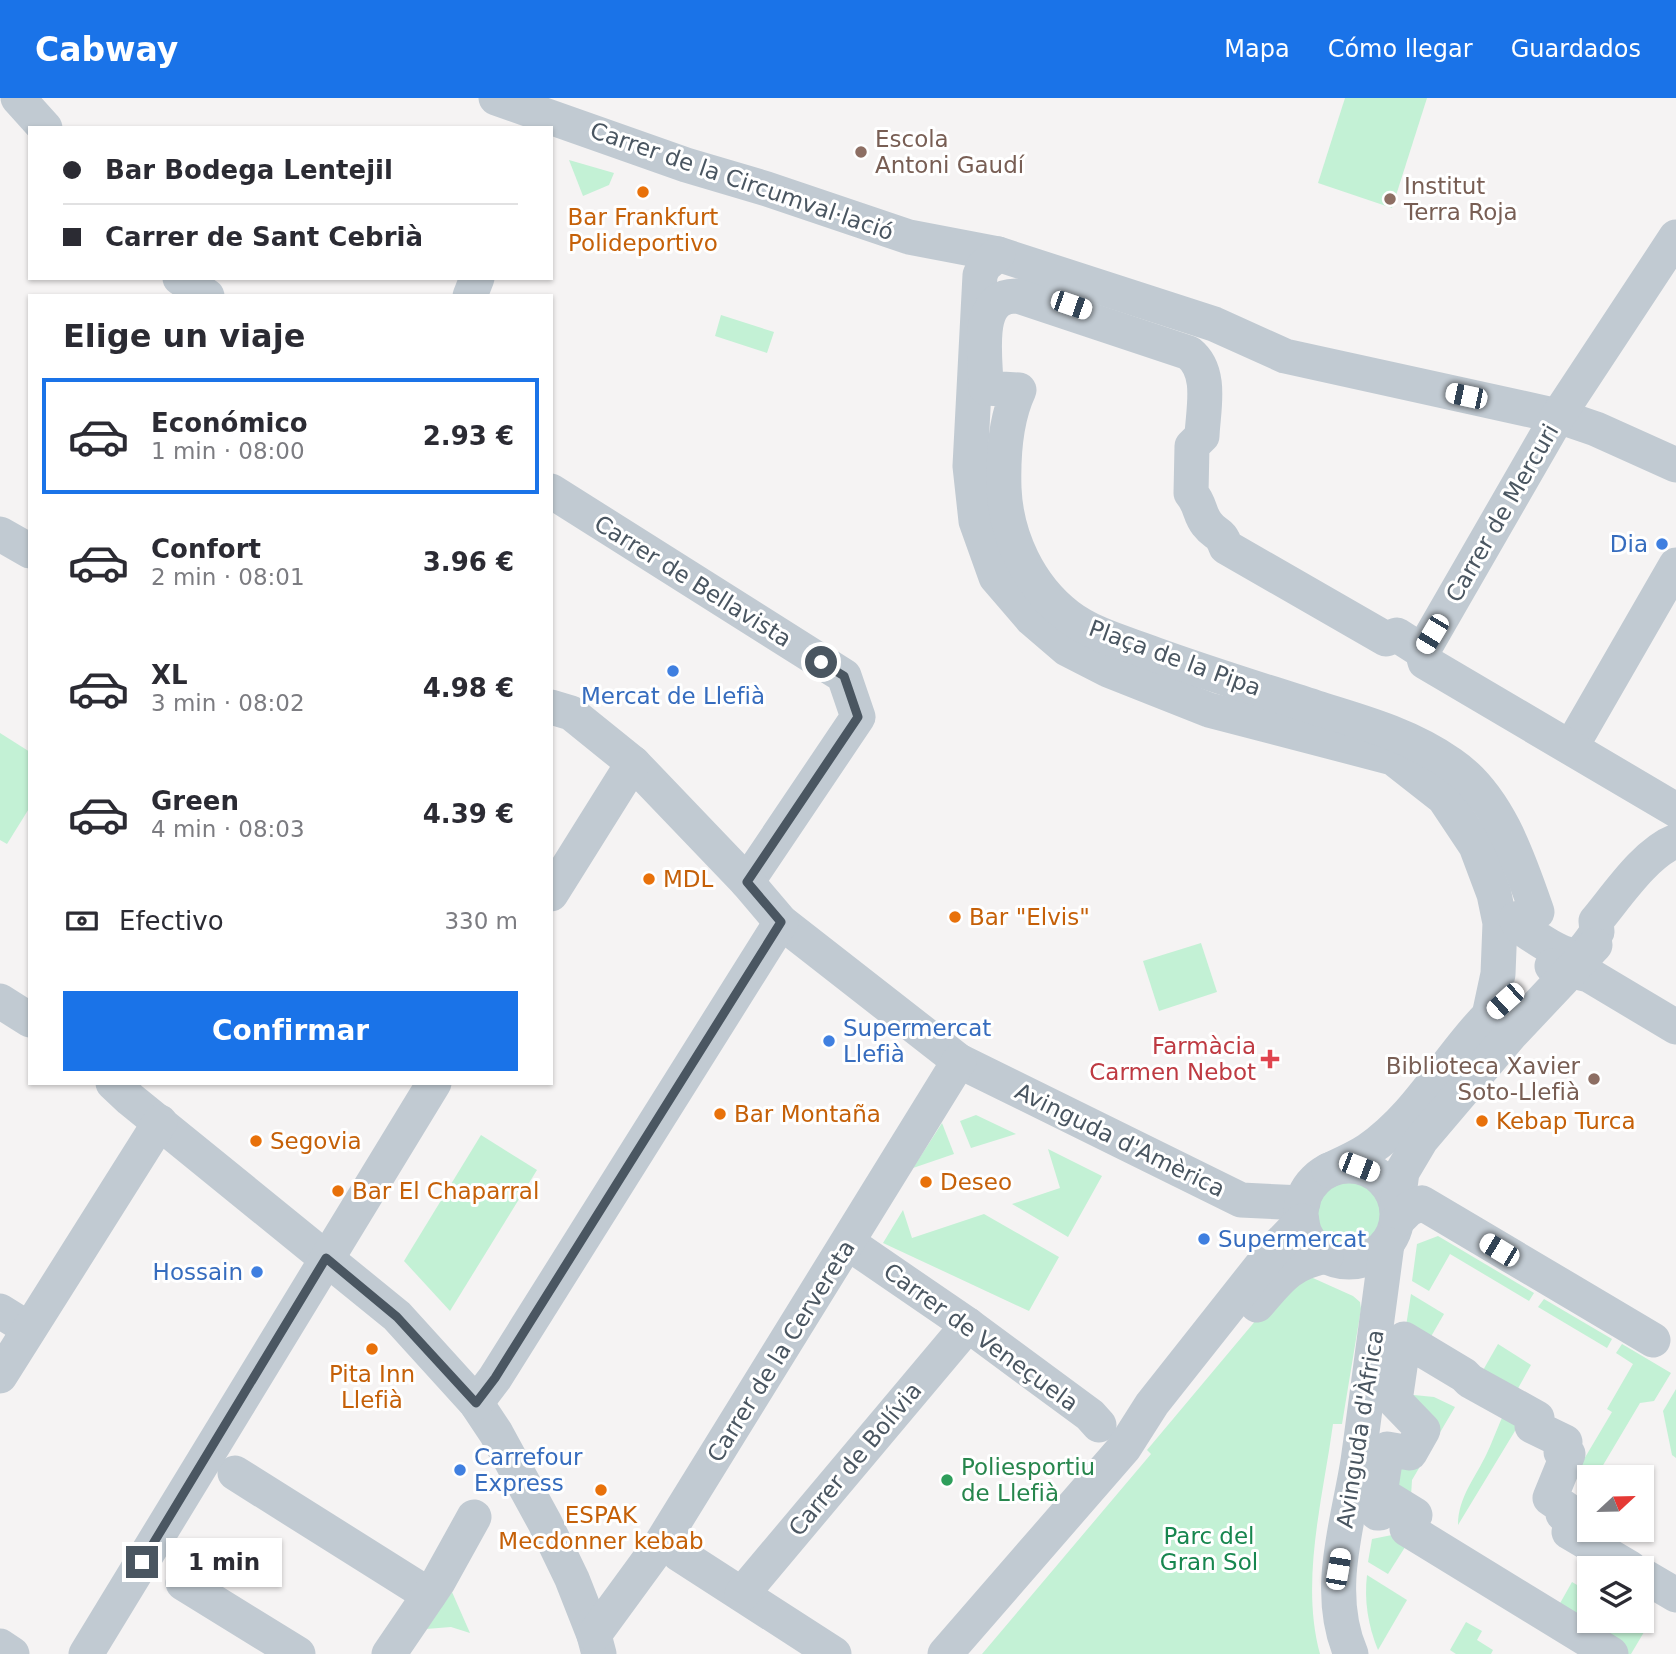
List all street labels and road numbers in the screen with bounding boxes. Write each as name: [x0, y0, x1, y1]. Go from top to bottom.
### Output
street label: Carrer de la Circumval·lació: [587, 117, 897, 245]
street label: Carrer de Mercuri: [1440, 419, 1564, 607]
street label: Carrer de Bellavista: [590, 510, 796, 652]
street label: Plaça de la Pipa: [1086, 615, 1264, 701]
street label: Avinguda d'Amèrica: [1011, 1078, 1229, 1202]
street label: Carrer de la Cervereta: [702, 1235, 860, 1467]
street label: Carrer de Veneçuela: [879, 1258, 1083, 1416]
street label: Avinguda d'Àfrica: [1330, 1328, 1389, 1530]
street label: Carrer de Bolívia: [783, 1377, 927, 1541]

